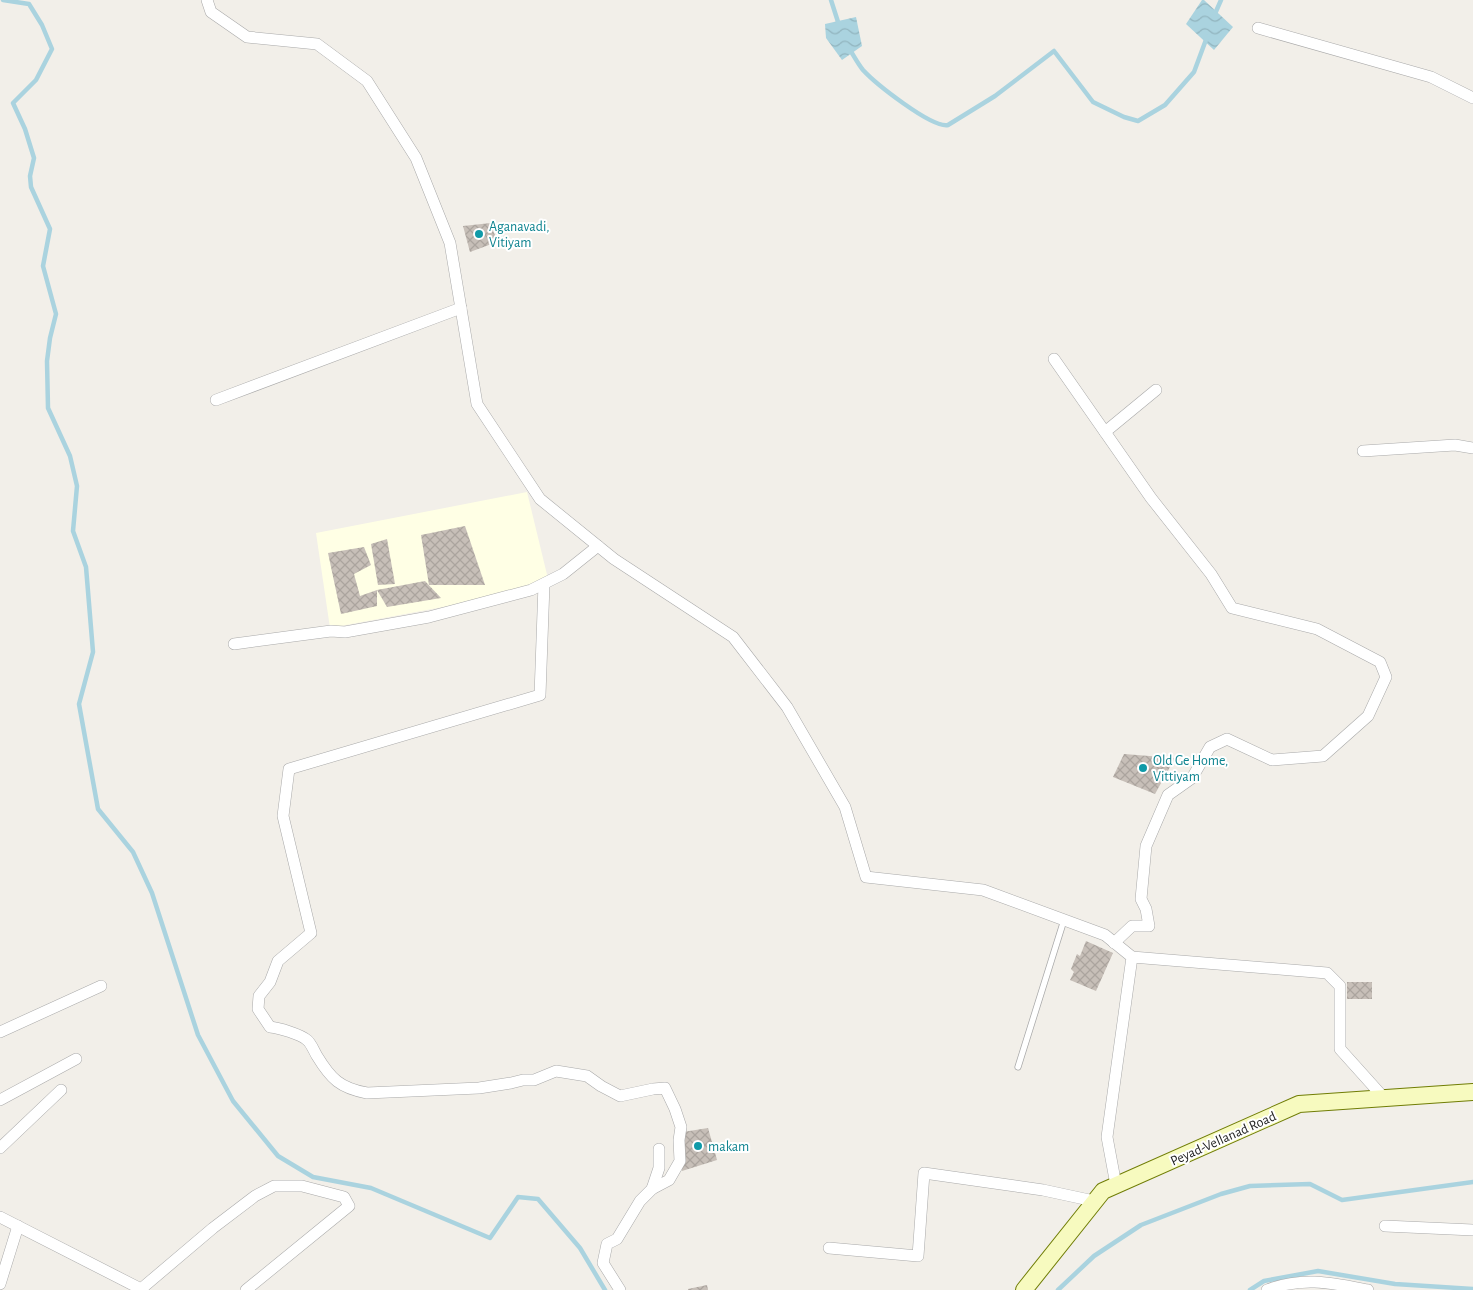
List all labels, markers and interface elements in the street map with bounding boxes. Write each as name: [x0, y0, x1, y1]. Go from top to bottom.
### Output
place label: Aganavadi, Vitiyam: [489, 220, 550, 250]
marker: Aganavadi, Vitiyam: [473, 228, 485, 240]
place label: Old Ge Home, Vittiyam: [1153, 754, 1228, 784]
marker: Old Ge Home, Vittiyam: [1137, 762, 1149, 774]
street label: Peyad-Vellanad Road: [1169, 1109, 1278, 1168]
marker: makam: [692, 1140, 704, 1152]
place label: makam: [708, 1140, 749, 1154]

